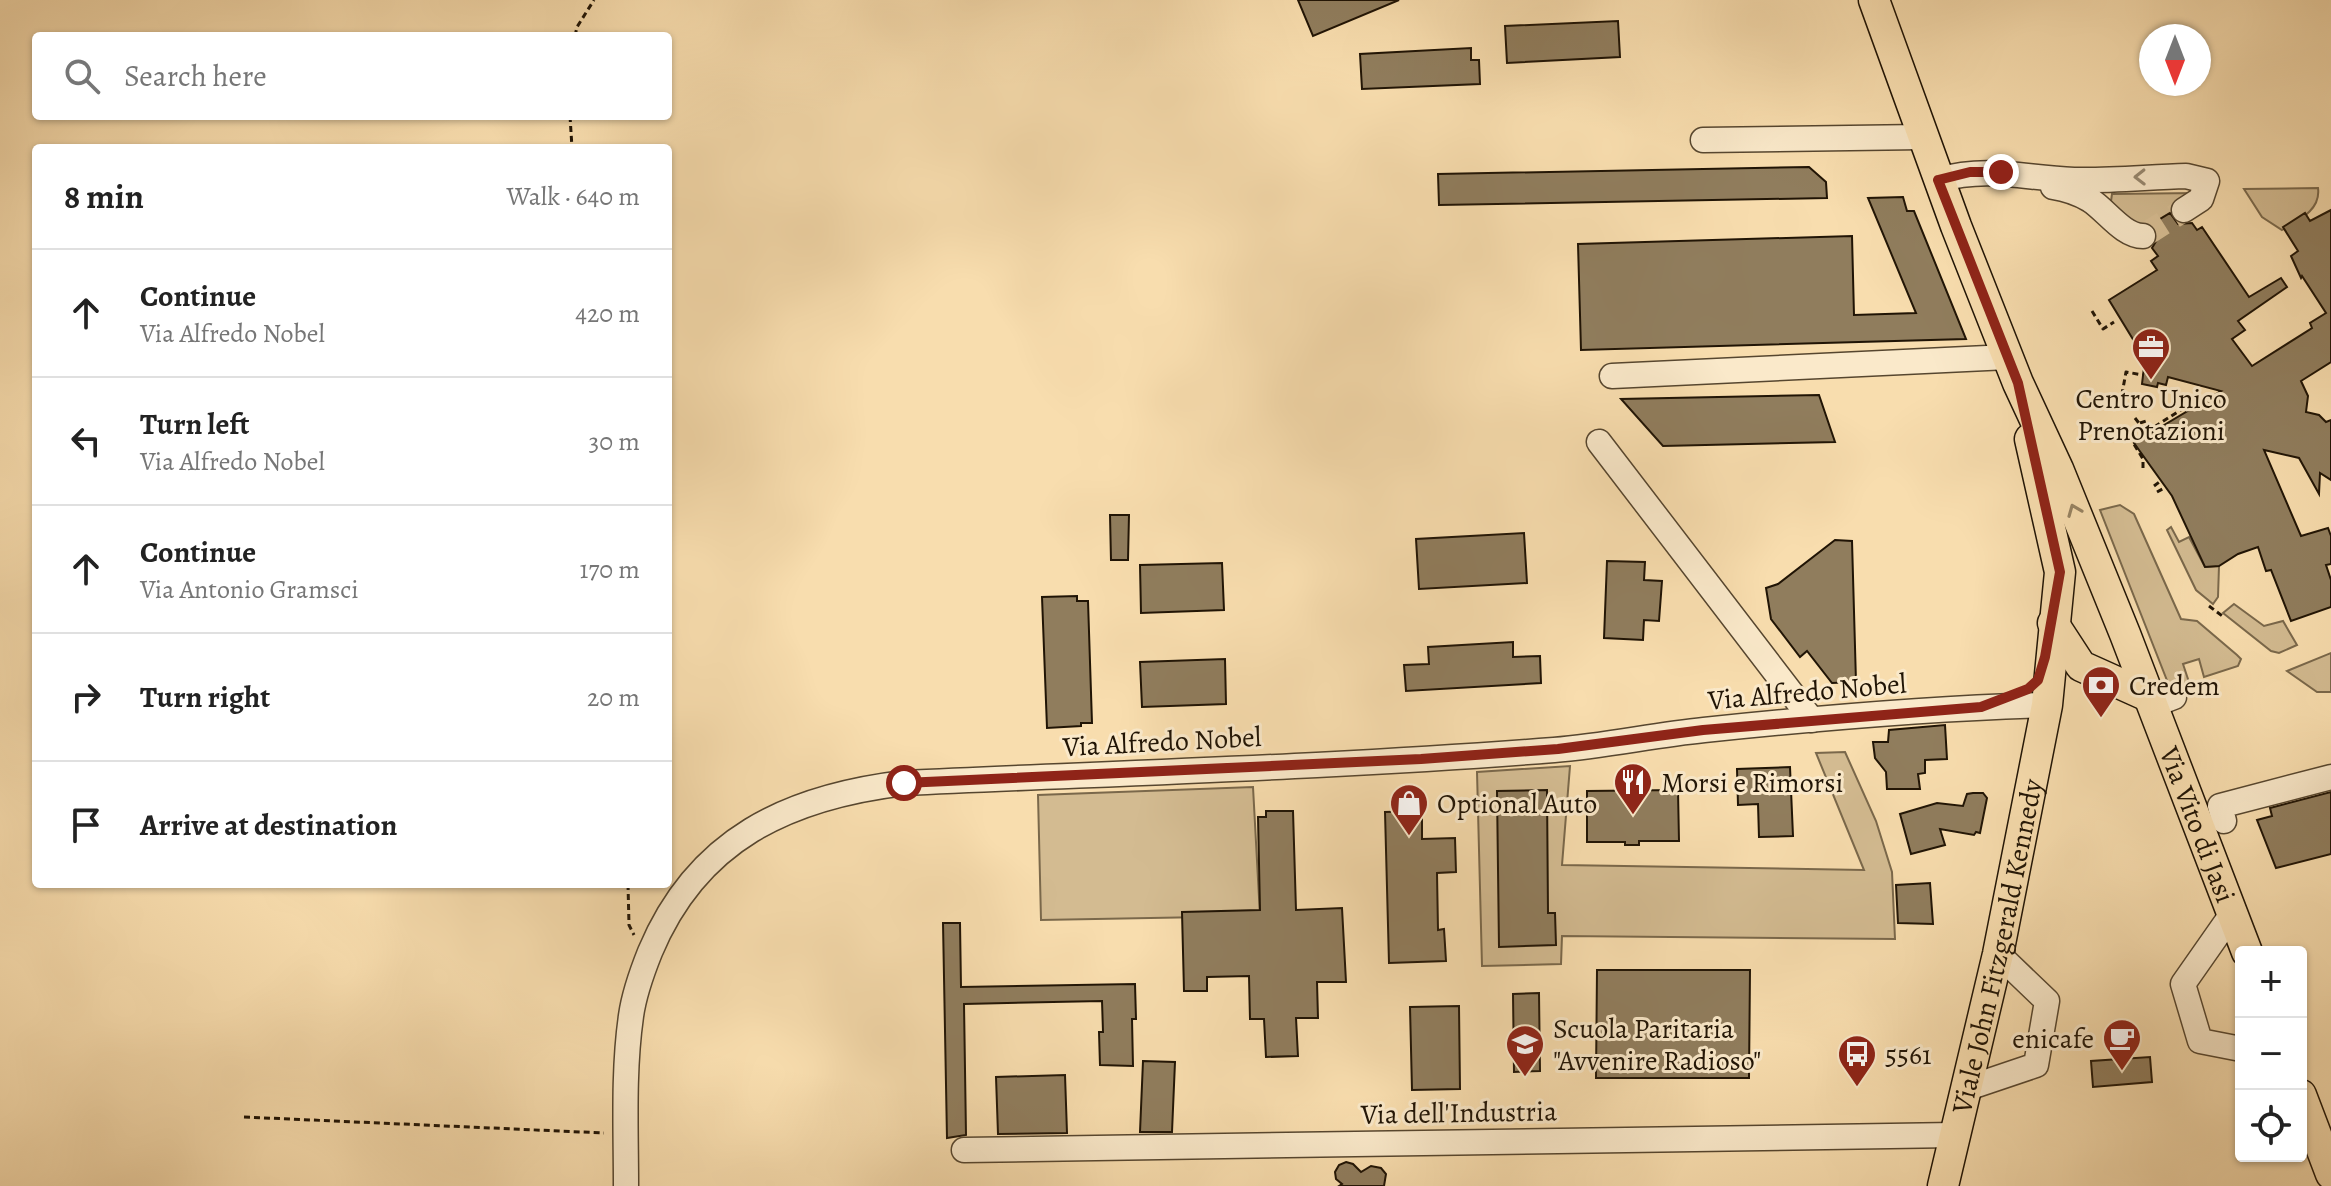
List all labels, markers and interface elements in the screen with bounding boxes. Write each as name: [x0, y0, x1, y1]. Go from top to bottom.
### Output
north arrow: [2139, 24, 2211, 96]
search box: [32, 32, 672, 120]
icon: search: [60, 54, 104, 98]
text: Search here: [124, 56, 267, 96]
route end: [1983, 154, 2019, 190]
one-way arrow: [2133, 168, 2146, 186]
text: 8 min: [64, 173, 144, 220]
text: Walk · 640 m: [507, 179, 640, 214]
text: Continue: [140, 276, 256, 316]
icon: ahead: [64, 291, 108, 335]
text: 420 m: [575, 296, 640, 331]
text: Via Alfredo Nobel: [140, 316, 325, 351]
office icon: Centro Unico Prenotazioni: [2130, 326, 2172, 381]
place label: Centro Unico Prenotazioni: [2075, 380, 2227, 450]
text: Turn left: [140, 404, 249, 444]
icon: left: [64, 419, 108, 463]
text: 30 m: [589, 424, 640, 459]
text: Via Alfredo Nobel: [140, 444, 325, 479]
one-way arrow: [2068, 504, 2084, 518]
text: Continue: [140, 532, 256, 572]
icon: ahead: [64, 547, 108, 591]
text: 170 m: [580, 552, 640, 587]
text: Via Antonio Gramsci: [140, 572, 359, 607]
street label: Via Alfredo Nobel: [1705, 664, 1908, 720]
bank icon: Credem: [2080, 664, 2122, 719]
place label: Credem: [2129, 667, 2220, 705]
icon: right: [64, 675, 108, 719]
text: Turn right: [140, 677, 270, 717]
text: 20 m: [587, 680, 640, 715]
street label: Via Alfredo Nobel: [1061, 718, 1263, 766]
street label: Via Vito di Jasi: [2150, 740, 2244, 908]
restaurant icon: Morsi e Rimorsi: [1612, 761, 1654, 816]
place label: Morsi e Rimorsi: [1661, 764, 1843, 802]
route start: [886, 765, 922, 801]
street label: Viale John Fitzgerald Kennedy: [1943, 775, 2052, 1118]
shop icon: Optional Auto: [1388, 782, 1430, 837]
place label: Optional Auto: [1437, 785, 1597, 823]
icon: arrive: [64, 803, 108, 847]
text: Arrive at destination: [140, 805, 397, 845]
map controls: [2235, 946, 2307, 1162]
button: +: [2235, 946, 2307, 1018]
place label: Scuola Paritaria "Avvenire Radioso": [1553, 1010, 1761, 1080]
cafe icon: enicafe: [2101, 1017, 2143, 1072]
button: −: [2235, 1018, 2307, 1090]
place label: enicafe: [2012, 1020, 2094, 1058]
school or university icon: Scuola Paritaria "Avvenire Radioso": [1504, 1023, 1546, 1078]
bus stop icon: 5561: [1836, 1033, 1878, 1088]
place label: 5561: [1885, 1036, 1932, 1074]
button: locate: [2235, 1090, 2307, 1162]
street label: Via dell'Industria: [1360, 1092, 1557, 1134]

